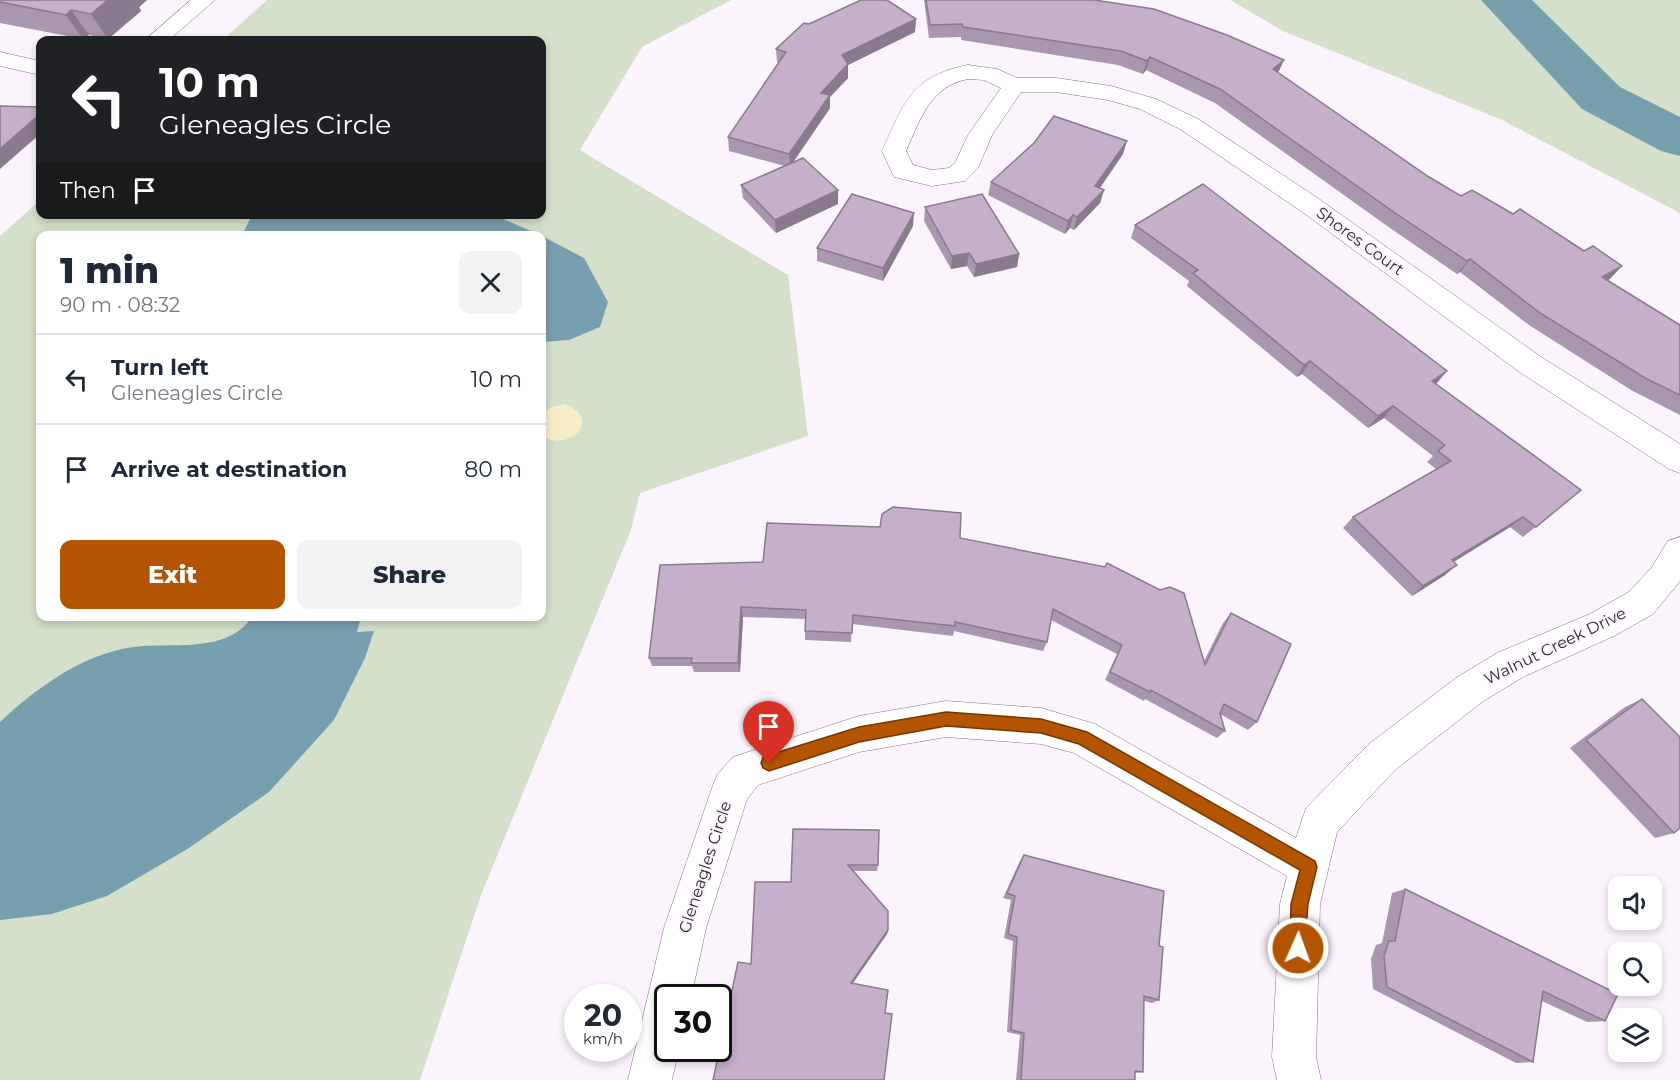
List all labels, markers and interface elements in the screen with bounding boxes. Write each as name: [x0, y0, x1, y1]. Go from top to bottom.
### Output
text: 10 m: [159, 56, 260, 108]
icon: left: [60, 60, 138, 138]
text: Gleneagles Circle: [159, 108, 391, 141]
icon: arrive: [128, 174, 161, 207]
text: Then: [60, 177, 116, 204]
street label: Shores Court: [1313, 203, 1408, 279]
text: 1 min: [60, 248, 159, 292]
button: close: [459, 251, 522, 314]
text: 90 m · 08:32: [60, 293, 180, 317]
text: Turn left: [111, 354, 209, 381]
icon: left: [60, 363, 93, 396]
text: 10 m: [470, 366, 522, 393]
text: Gleneagles Circle: [111, 381, 283, 405]
icon: arrive: [60, 453, 93, 486]
text: Arrive at destination: [111, 456, 347, 483]
text: 80 m: [464, 456, 522, 483]
button: Exit: [60, 540, 285, 609]
button: Share: [297, 540, 522, 609]
street label: Walnut Creek Drive: [1481, 603, 1629, 689]
pin: [743, 701, 794, 763]
icon: arrive: [752, 710, 785, 743]
street label: Gleneagles Circle: [675, 799, 735, 935]
map controls: [1608, 876, 1662, 1062]
button: sound: [1608, 876, 1662, 930]
position arrow: [1266, 916, 1330, 980]
button: search: [1608, 942, 1662, 996]
speed limit sign: 30: [654, 984, 732, 1062]
text: 20: [584, 997, 622, 1034]
button: layers: [1608, 1008, 1662, 1062]
text: km/h: [583, 1029, 623, 1048]

